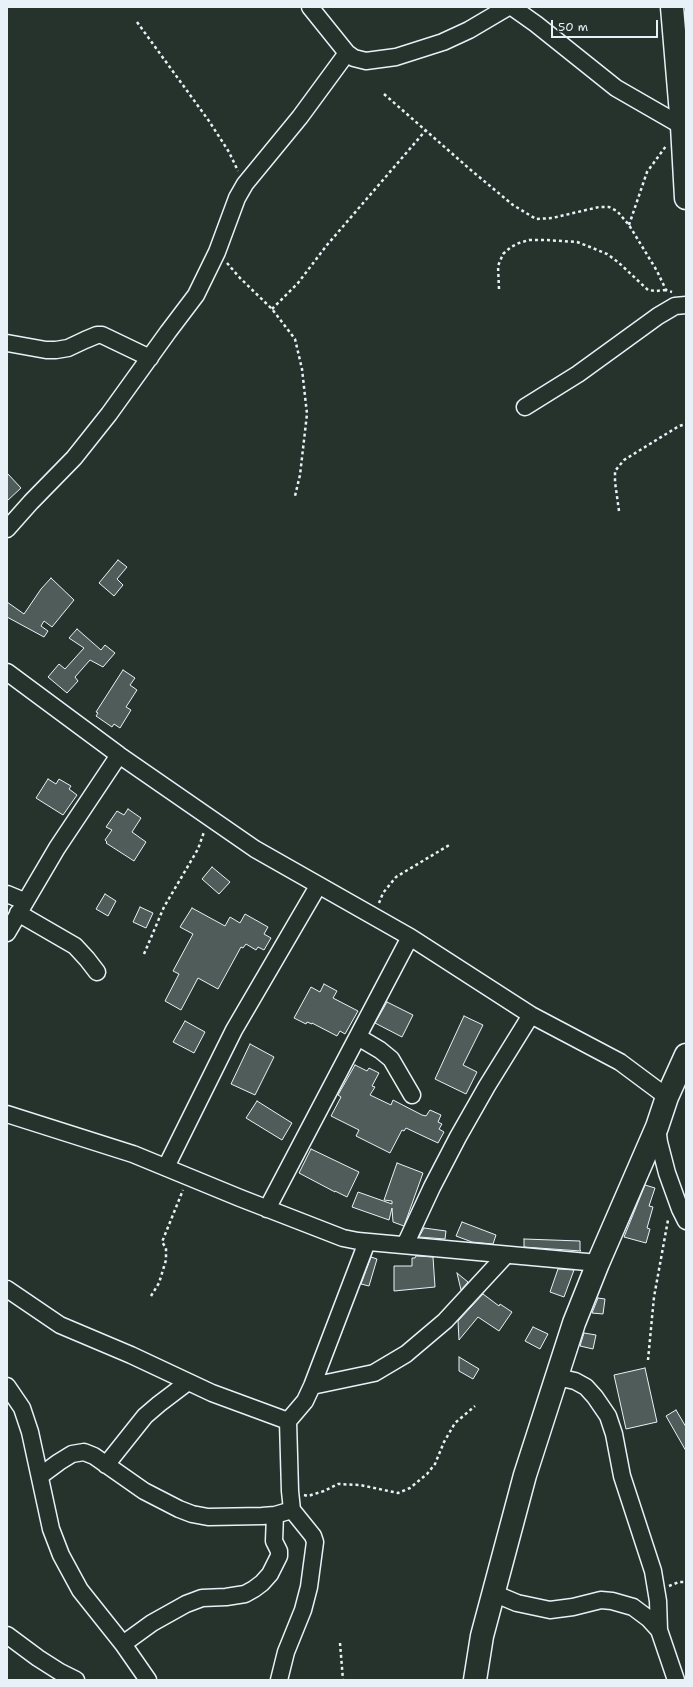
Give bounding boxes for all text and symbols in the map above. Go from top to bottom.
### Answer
scale bar [553,12,660,38]
text: 50 m [558,19,588,35]

